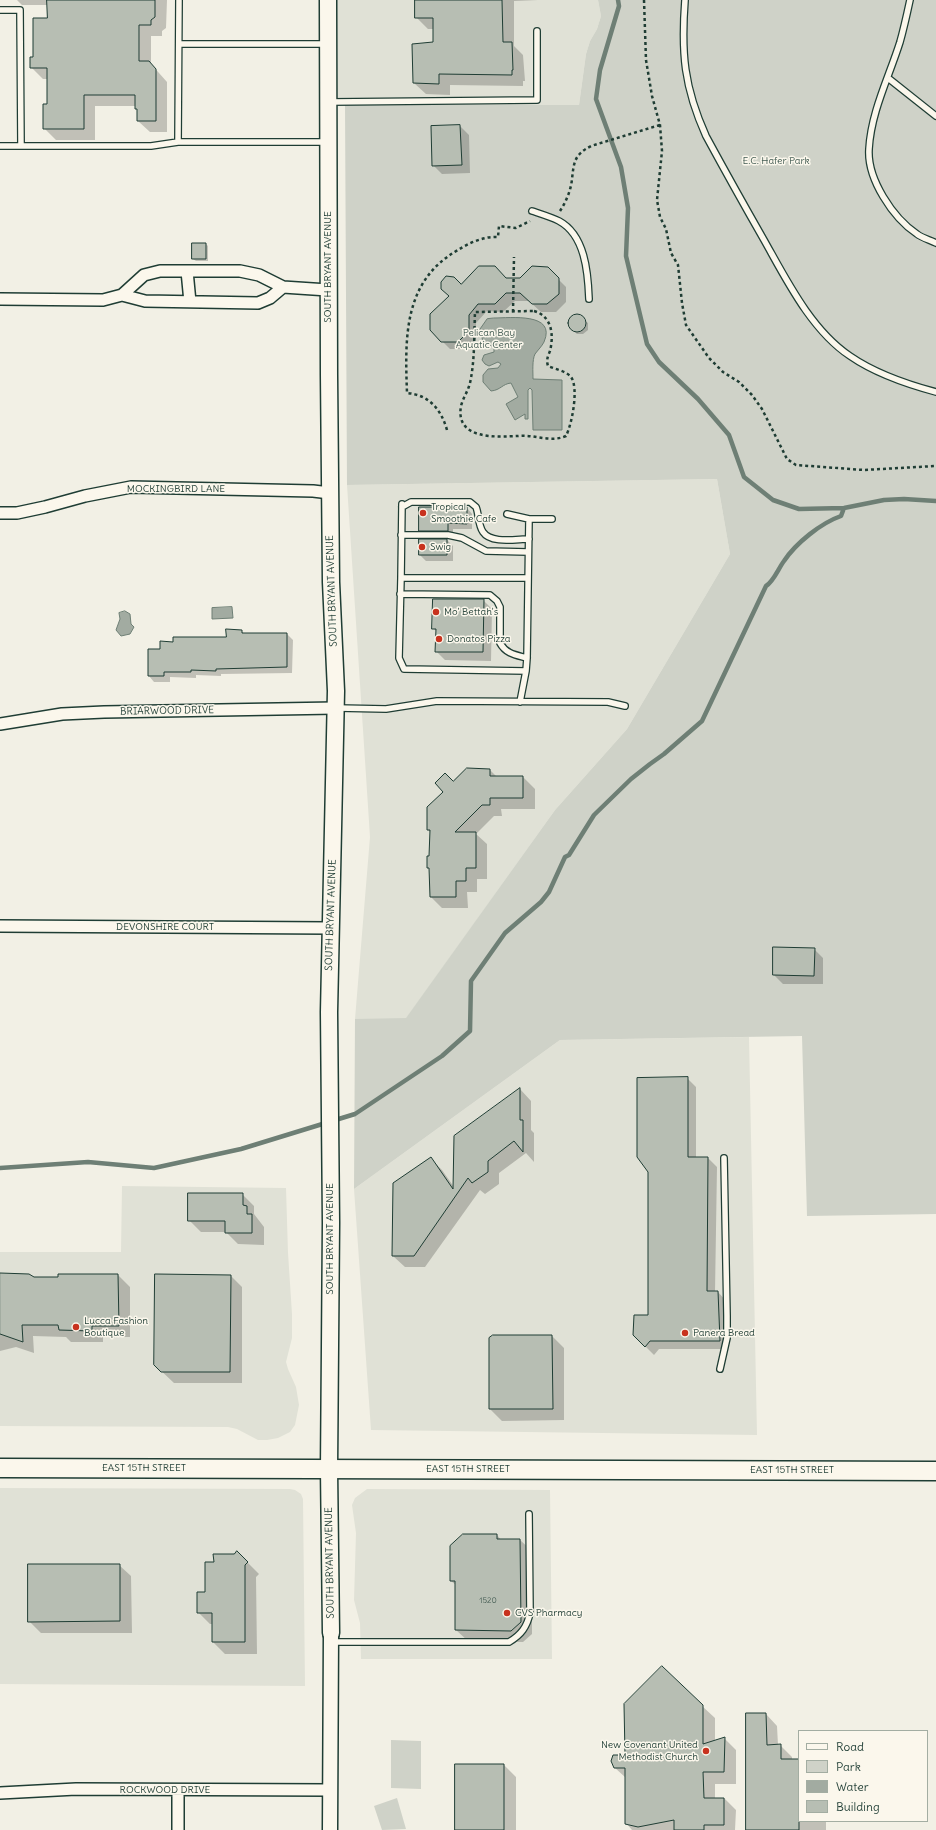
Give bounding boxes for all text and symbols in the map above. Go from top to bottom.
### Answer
park label: E.C. Hafer Park [742,155,810,167]
street label: SOUTH BRYANT AVENUE [322,211,334,323]
park label: Pelican Bay Aquatic Center [456,327,522,350]
street label: MOCKINGBIRD LANE [127,483,225,495]
place label: Tropical Smoothie Cafe [431,501,496,524]
marker: Tropical Smoothie Cafe [418,508,428,518]
street label: SOUTH BRYANT AVENUE [324,535,340,647]
place label: Swig [430,541,451,553]
marker: Swig [417,542,427,552]
place label: Mo' Bettah's [444,606,498,618]
marker: Mo' Bettah's [431,607,441,617]
place label: Donatos Pizza [447,633,511,645]
marker: Donatos Pizza [434,634,444,644]
street label: BRIARWOOD DRIVE [120,704,214,718]
street label: SOUTH BRYANT AVENUE [323,859,339,971]
street label: DEVONSHIRE COURT [116,921,214,933]
street label: SOUTH BRYANT AVENUE [324,1183,336,1295]
place label: Lucca Fashion Boutique [84,1315,148,1338]
marker: Lucca Fashion Boutique [71,1322,81,1332]
place label: Panera Bread [693,1327,755,1339]
marker: Panera Bread [680,1328,690,1338]
street label: EAST 15TH STREET [102,1462,186,1474]
street label: EAST 15TH STREET [426,1463,510,1475]
street label: EAST 15TH STREET [750,1464,834,1476]
street label: SOUTH BRYANT AVENUE [323,1507,337,1619]
house number: 1520 [479,1596,497,1606]
place label: CVS Pharmacy [515,1607,583,1619]
marker: CVS Pharmacy [502,1608,512,1618]
legend [798,1730,928,1822]
place label: New Covenant United Methodist Church [601,1739,698,1762]
text: Road [836,1739,864,1754]
marker: New Covenant United Methodist Church [701,1746,711,1756]
text: Park [836,1759,861,1774]
text: Water [836,1779,869,1794]
street label: ROCKWOOD DRIVE [120,1784,210,1796]
text: Building [836,1799,880,1814]

